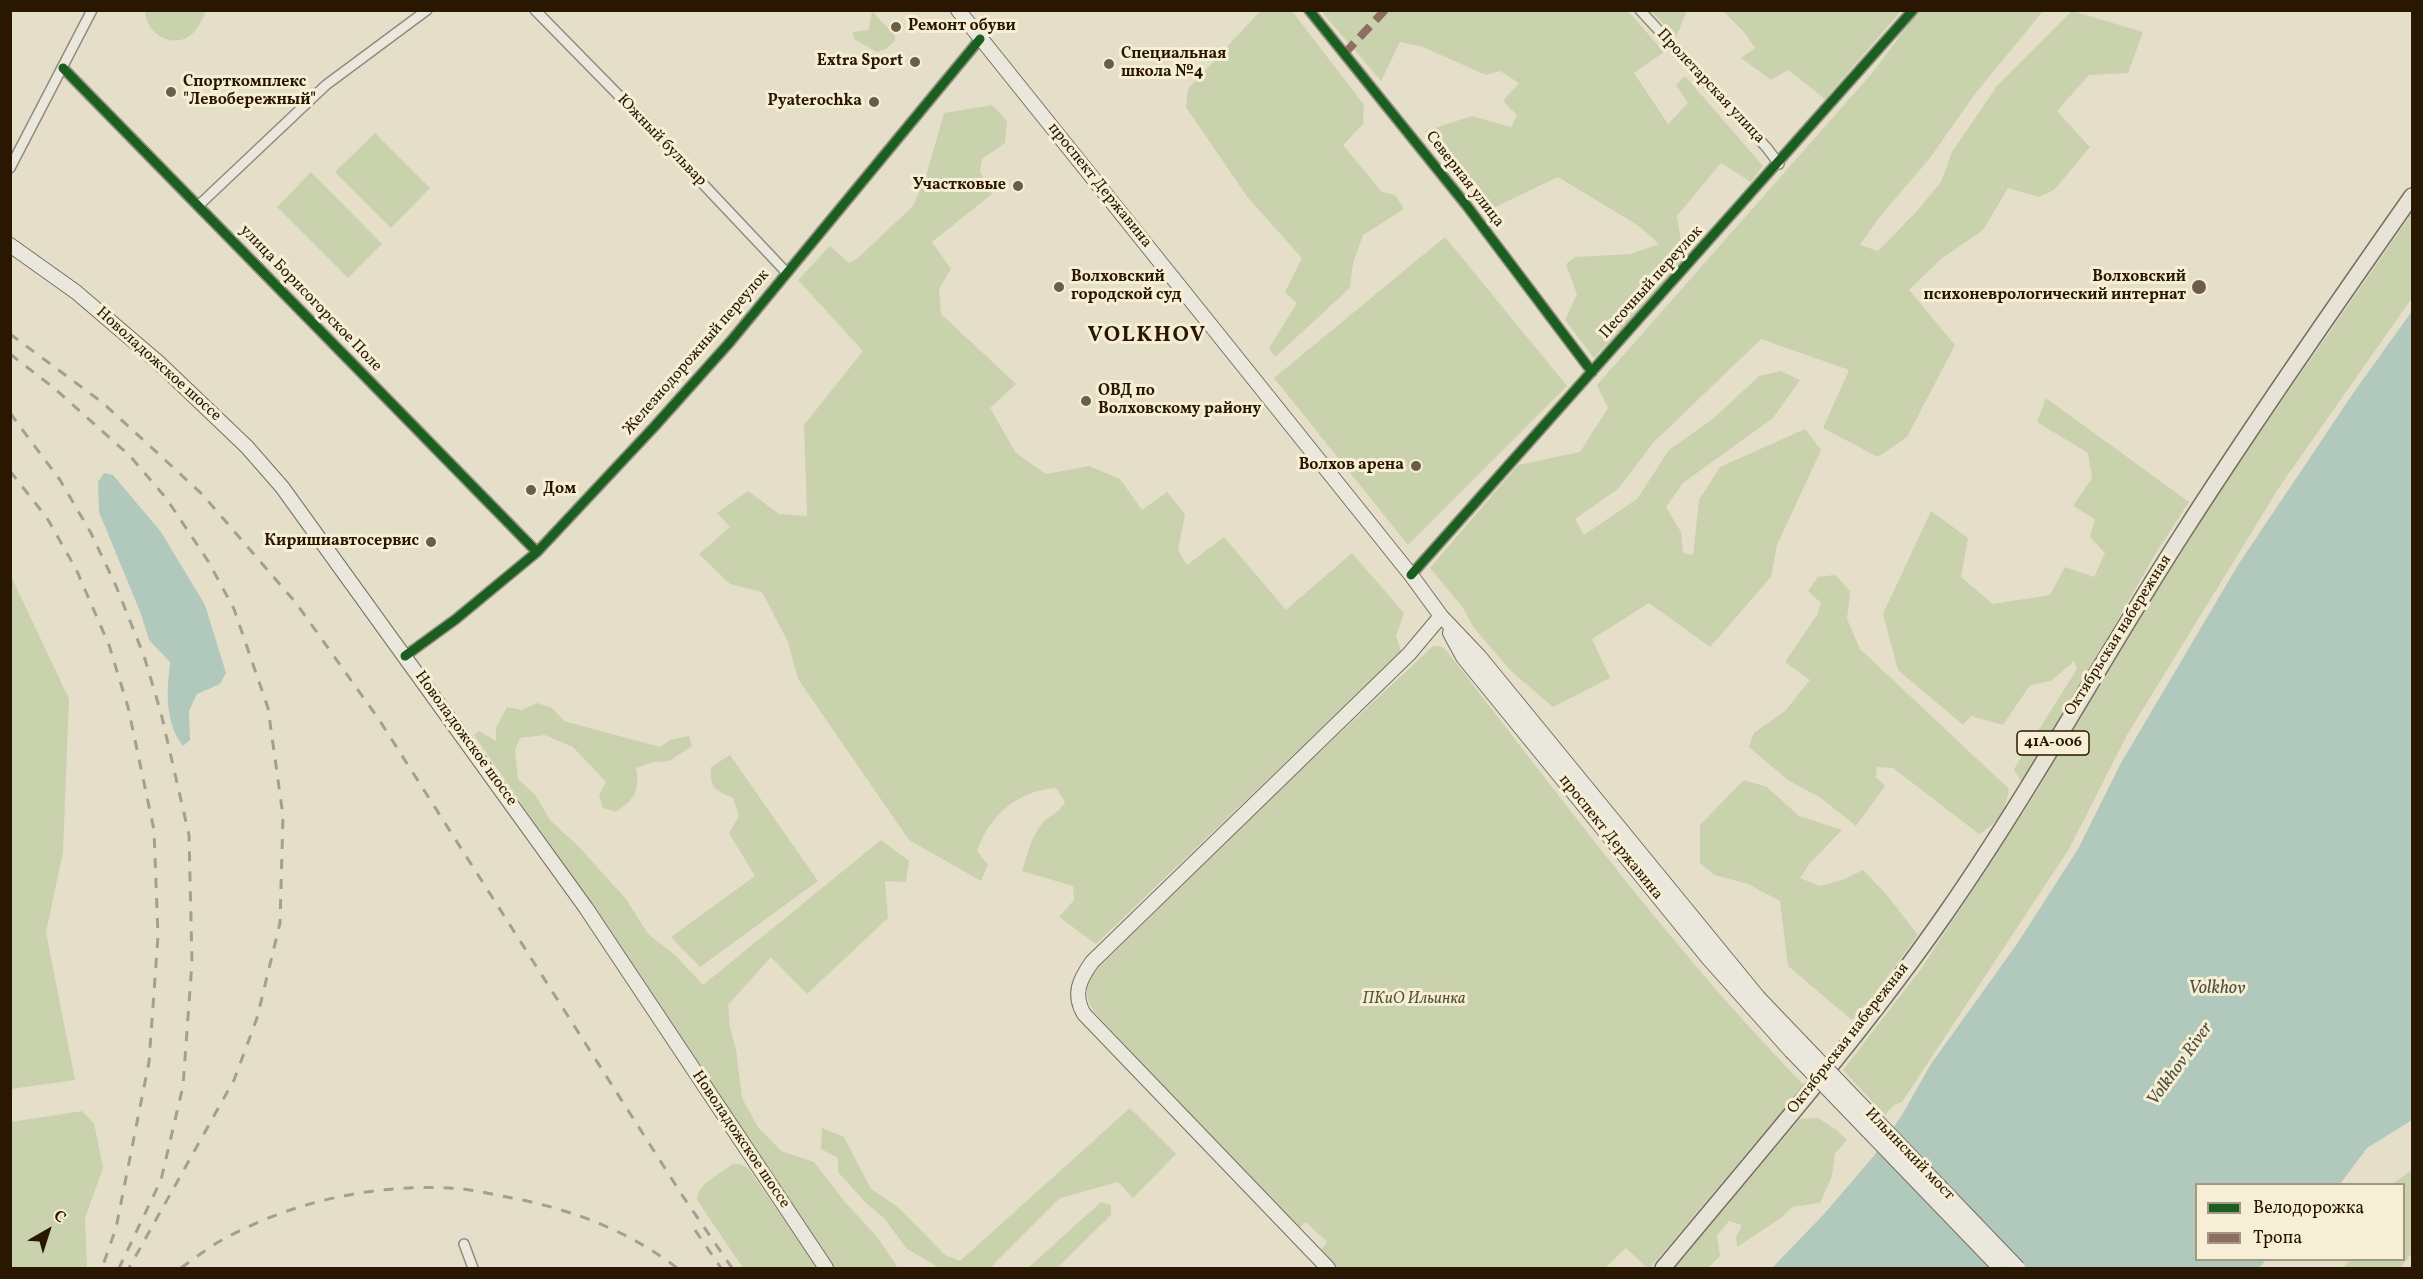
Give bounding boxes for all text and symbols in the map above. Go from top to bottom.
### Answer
place label: Ремонт обуви [908,17,1016,37]
marker: Ремонт обуви [889,20,903,34]
street label: Пролетарская улица [1652,26,1768,148]
place label: Специальная школа №4 [1121,45,1226,83]
place label: Extra Sport [817,52,903,72]
marker: Extra Sport [908,55,922,69]
marker: Специальная школа №4 [1102,57,1116,71]
place label: Спорткомплекс "Левобережный" [183,73,316,111]
marker: Спорткомплекс "Левобережный" [164,85,178,99]
street label: Южный бульвар [612,91,710,191]
place label: Pyaterochka [767,92,862,112]
marker: Pyaterochka [867,95,881,109]
street label: проспект Державина [1043,120,1155,252]
street label: Северная улица [1421,128,1507,232]
place label: Участковые [913,176,1006,196]
marker: Участковые [1011,179,1025,193]
street label: улица Борисогорское Поле [235,222,385,376]
street label: Песочный переулок [1596,223,1708,343]
street label: Железнодорожный переулок [620,266,774,440]
place label: Волховский городской суд [1071,268,1182,306]
place label: Волховский психоневрологический интернат [1924,268,2186,306]
marker: Волховский психоневрологический интернат [2190,278,2208,296]
marker: Волховский городской суд [1052,280,1066,294]
street label: Новоладожское шоссе [91,304,225,426]
district label: VOLKHOV [1087,324,1207,350]
place label: ОВД по Волховскому району [1098,382,1261,420]
marker: ОВД по Волховскому району [1079,394,1093,408]
place label: Волхов арена [1299,456,1404,476]
marker: Волхов арена [1409,459,1423,473]
place label: Дом [543,480,576,500]
marker: Дом [524,483,538,497]
place label: Киришиавтосервис [264,532,419,552]
marker: Киришиавтосервис [424,535,438,549]
street label: Октябрьская набережная [2061,552,2177,720]
street label: Новоладожское шоссе [410,668,520,810]
road number: 41А-006 [2017,731,2089,755]
street label: проспект Державина [1554,772,1666,904]
street label: Октябрьская набережная [1784,960,1914,1118]
water label: Volkhov [2188,979,2246,1001]
park label: ПКиО Ильинка [1363,990,1465,1010]
water label: Volkhov River [2143,1019,2219,1111]
street label: Новоладожское шоссе [687,1067,793,1213]
street label: Ильинский мост [1860,1105,1958,1205]
legend [2195,1183,2405,1261]
text: Велодорожка [2253,1196,2364,1221]
north arrow [18,1201,78,1261]
text: С [48,1205,70,1229]
text: Тропа [2253,1226,2302,1251]

